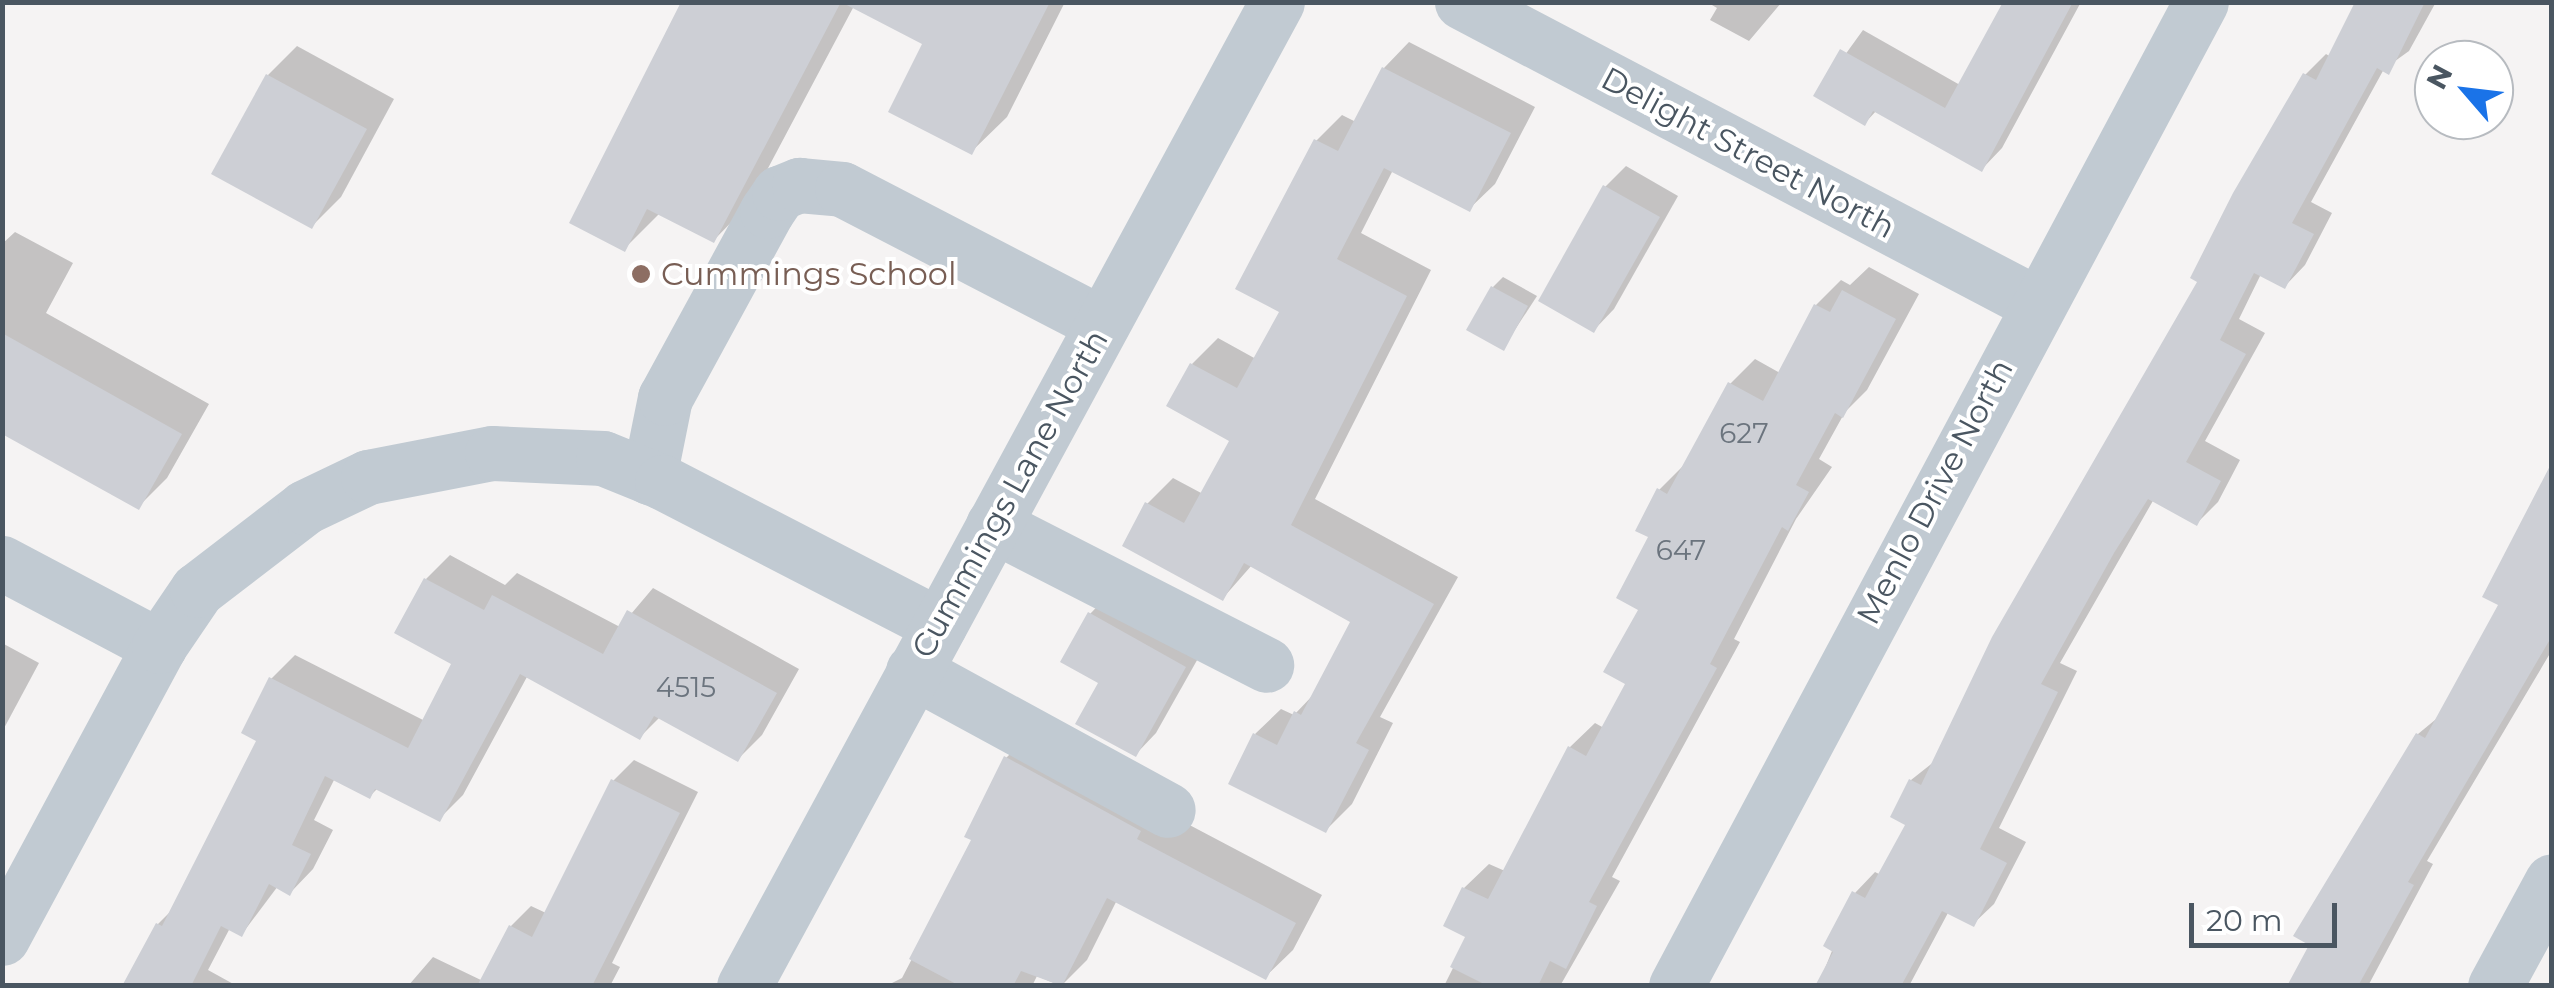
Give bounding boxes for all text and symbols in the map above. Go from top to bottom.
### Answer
north arrow [2414,40,2514,140]
street label: Delight Street North [1595,59,1901,247]
text: N [2419,59,2460,95]
place label: Cummings School [661,255,957,293]
marker: Cummings School [630,263,652,285]
street label: Cummings Lane North [904,323,1116,665]
street label: Menlo Drive North [1849,353,2021,631]
house number: 627 [1719,416,1769,450]
house number: 647 [1656,533,1706,567]
house number: 4515 [656,670,716,704]
scale bar [2194,883,2342,945]
text: 20 m [2206,902,2283,939]

